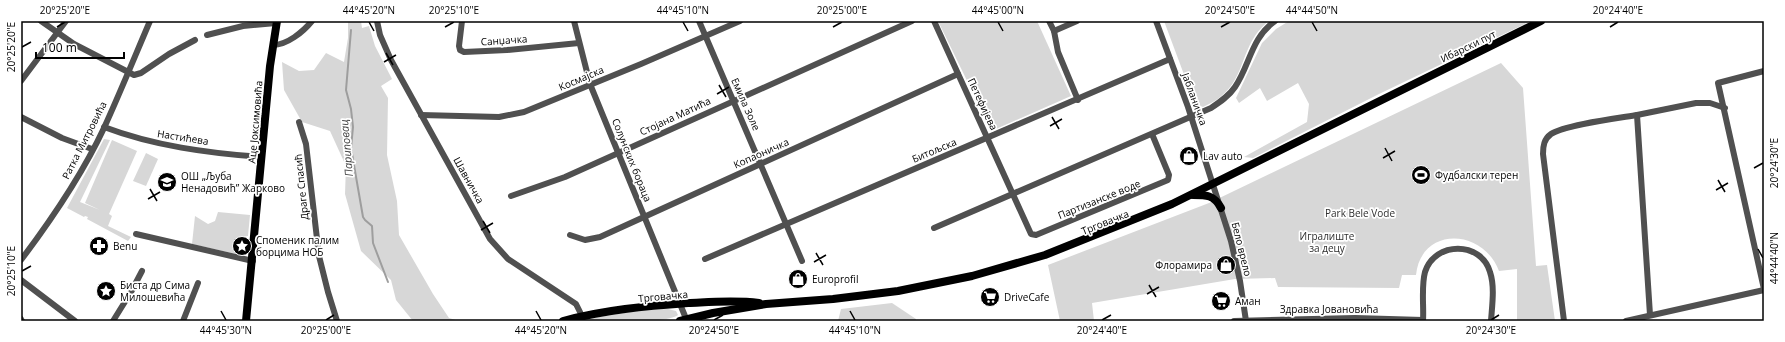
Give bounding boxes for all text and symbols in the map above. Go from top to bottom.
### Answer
text: 20°25'20"E [40,3,90,17]
text: 44°45'20"N [343,3,395,17]
text: 20°25'10"E [429,3,479,17]
text: 44°45'10"N [657,3,709,17]
text: 20°25'00"E [817,3,867,17]
text: 44°45'00"N [972,3,1024,17]
text: 20°24'50"E [1205,3,1255,17]
text: 44°44'50"N [1286,3,1338,17]
text: 20°24'40"E [1593,3,1643,17]
text: 20°25'20"E [4,22,18,72]
street label: Ибарски пут [1438,26,1498,65]
street label: Санџачка [480,31,528,49]
scale bar [36,34,124,60]
text: 100 m [42,39,77,56]
street label: Космајска [556,62,606,94]
street label: Јабланичка [1179,70,1211,127]
street label: Емила Золе [728,75,764,133]
street label: Петефијева [965,76,1001,132]
street label: Аце Јоксимовића [244,80,266,164]
street label: Стојана Матића [637,93,713,139]
street label: Ратка Митровића [58,99,110,181]
street label: Солунских бораца [609,116,655,204]
water label: Париповац [336,119,356,177]
street label: Настићева [156,126,210,148]
street label: Битољска [910,134,958,166]
street label: Копаоничка [731,135,791,171]
text: 20°24'30"E [1767,138,1781,188]
shop icon: Lav auto [1178,145,1200,167]
place label: Lav auto [1203,149,1243,163]
street label: Драге Спасић [291,153,311,221]
street label: Шавничка [450,154,488,206]
sports icon: Фудбалски терен [1410,164,1432,186]
place label: Фудбалски терен [1435,168,1518,182]
place label: ОШ „Љуба Ненадовић” Жарково [181,169,285,195]
school or university icon: ОШ „Љуба Ненадовић” Жарково [156,171,178,193]
street label: Партизанске воде [1056,176,1143,222]
street label: Трговачка [1079,206,1131,238]
park label: Park Bele Vode [1325,206,1395,220]
street label: Бело врело [1229,220,1255,278]
park label: Игралиште за децу [1300,229,1355,255]
text: 44°44'40"N [1767,232,1781,284]
place label: Споменик палим борцима НОБ [256,233,339,259]
pharmacy icon: Benu [88,235,110,257]
place icon: Споменик палим борцима НОБ [231,235,253,257]
place label: Benu [113,239,137,253]
text: 20°25'10"E [4,246,18,296]
shop icon: Флорамира [1215,254,1237,276]
place label: Флорамира [1155,258,1212,272]
shop icon: Europrofil [787,268,809,290]
place label: Europrofil [812,272,858,286]
place label: Биста др Сима Милошевића [120,278,190,304]
place icon: Биста др Сима Милошевића [95,280,117,302]
supermarket icon: DriveCafe [979,286,1001,308]
street label: Трговачка [637,287,689,305]
place label: DriveCafe [1004,290,1050,304]
supermarket icon: Аман [1210,290,1232,312]
place label: Аман [1235,294,1261,308]
street label: Здравка Јовановића [1280,302,1378,316]
text: 44°45'30"N [200,323,252,337]
text: 20°25'00"E [301,323,351,337]
text: 44°45'20"N [515,323,567,337]
text: 20°24'50"E [689,323,739,337]
text: 44°45'10"N [829,323,881,337]
text: 20°24'40"E [1077,323,1127,337]
text: 20°24'30"E [1466,323,1516,337]

